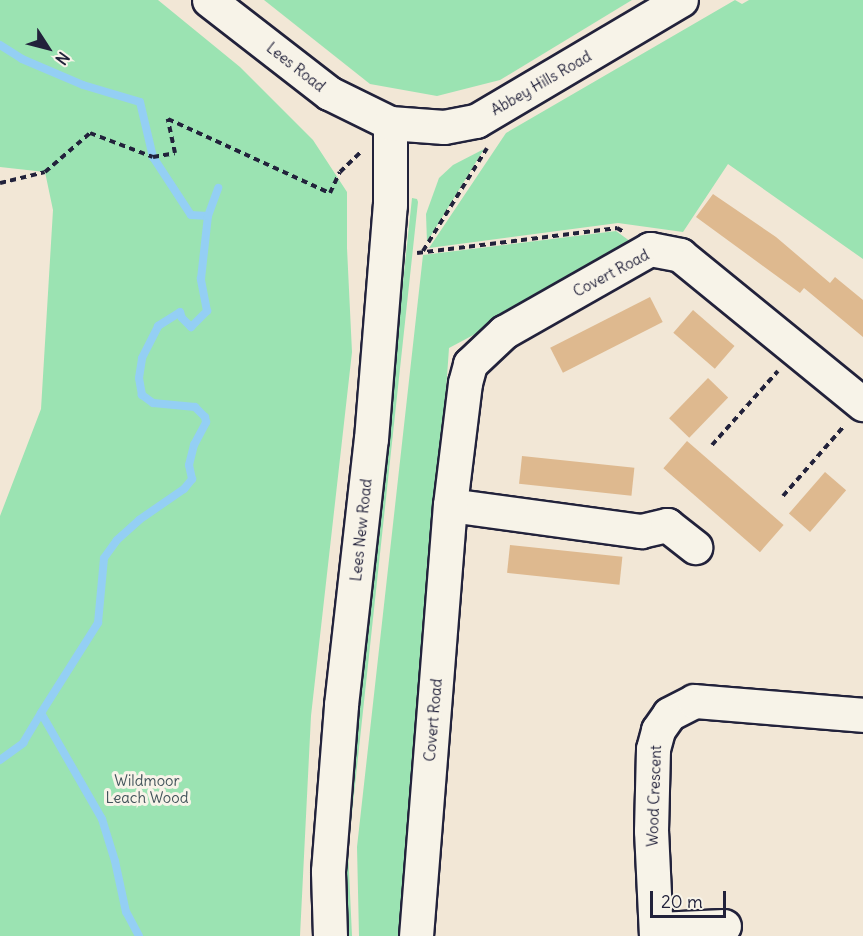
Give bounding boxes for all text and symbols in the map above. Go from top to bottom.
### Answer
north arrow [18,18,78,78]
street label: Lees Road [263,39,329,95]
street label: Abbey Hills Road [488,47,594,119]
text: N [51,48,74,69]
street label: Covert Road [570,245,652,301]
street label: Lees New Road [347,478,375,582]
street label: Covert Road [420,678,446,762]
street label: Wood Crescent [643,745,665,847]
park label: Wildmoor Leach Wood [106,771,188,806]
scale bar [653,879,730,917]
text: 20 m [661,890,703,913]

